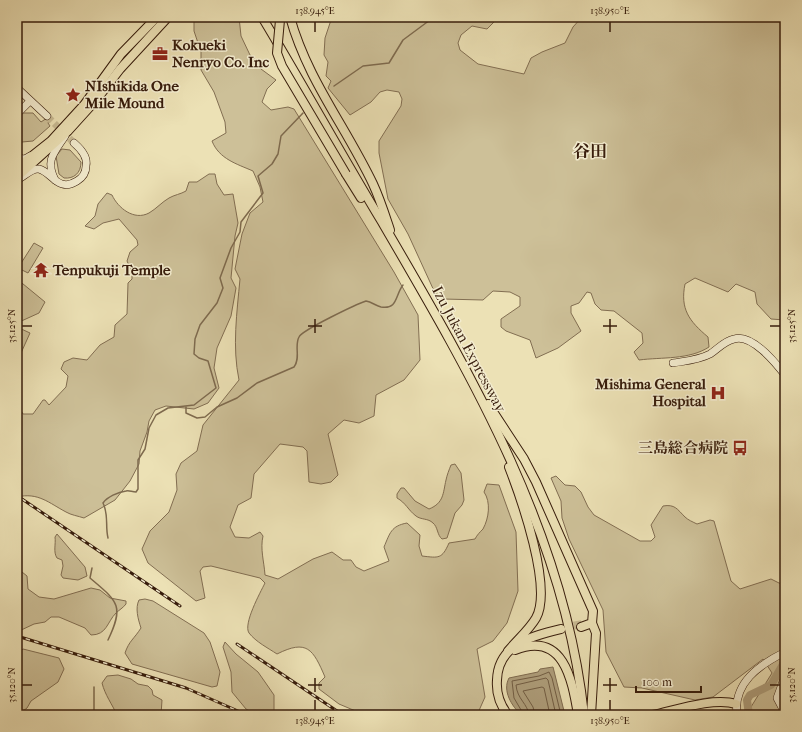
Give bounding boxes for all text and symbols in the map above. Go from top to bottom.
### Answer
text: 138.945°E [295,5,335,17]
text: 138.950°E [590,5,630,17]
place label: Kokueki Nenryo Co. Inc [172,36,269,71]
office icon: Kokueki Nenryo Co. Inc [151,45,169,63]
place label: NIshikida One Mile Mound [84,77,179,112]
place icon: NIshikida One Mile Mound [64,86,82,104]
district label: 谷田 [573,141,607,161]
temple icon: Tenpukuji Temple [32,261,50,279]
place label: Tenpukuji Temple [52,261,171,279]
street label: Izu Jukan Expressway [428,283,510,416]
text: 35.125°N [6,308,18,343]
text: 35.125°N [786,308,798,343]
place label: Mishima General Hospital [594,375,707,410]
hospital icon: Mishima General Hospital [709,384,727,402]
place label: 三島総合病院 [638,439,728,457]
bus stop icon: 三島総合病院 [731,439,749,457]
text: 35.120°N [6,667,18,703]
text: 35.120°N [786,667,798,703]
scale bar [636,668,701,694]
text: 100 m [642,675,672,689]
text: 138.945°E [295,715,335,727]
text: 138.950°E [590,715,630,727]

